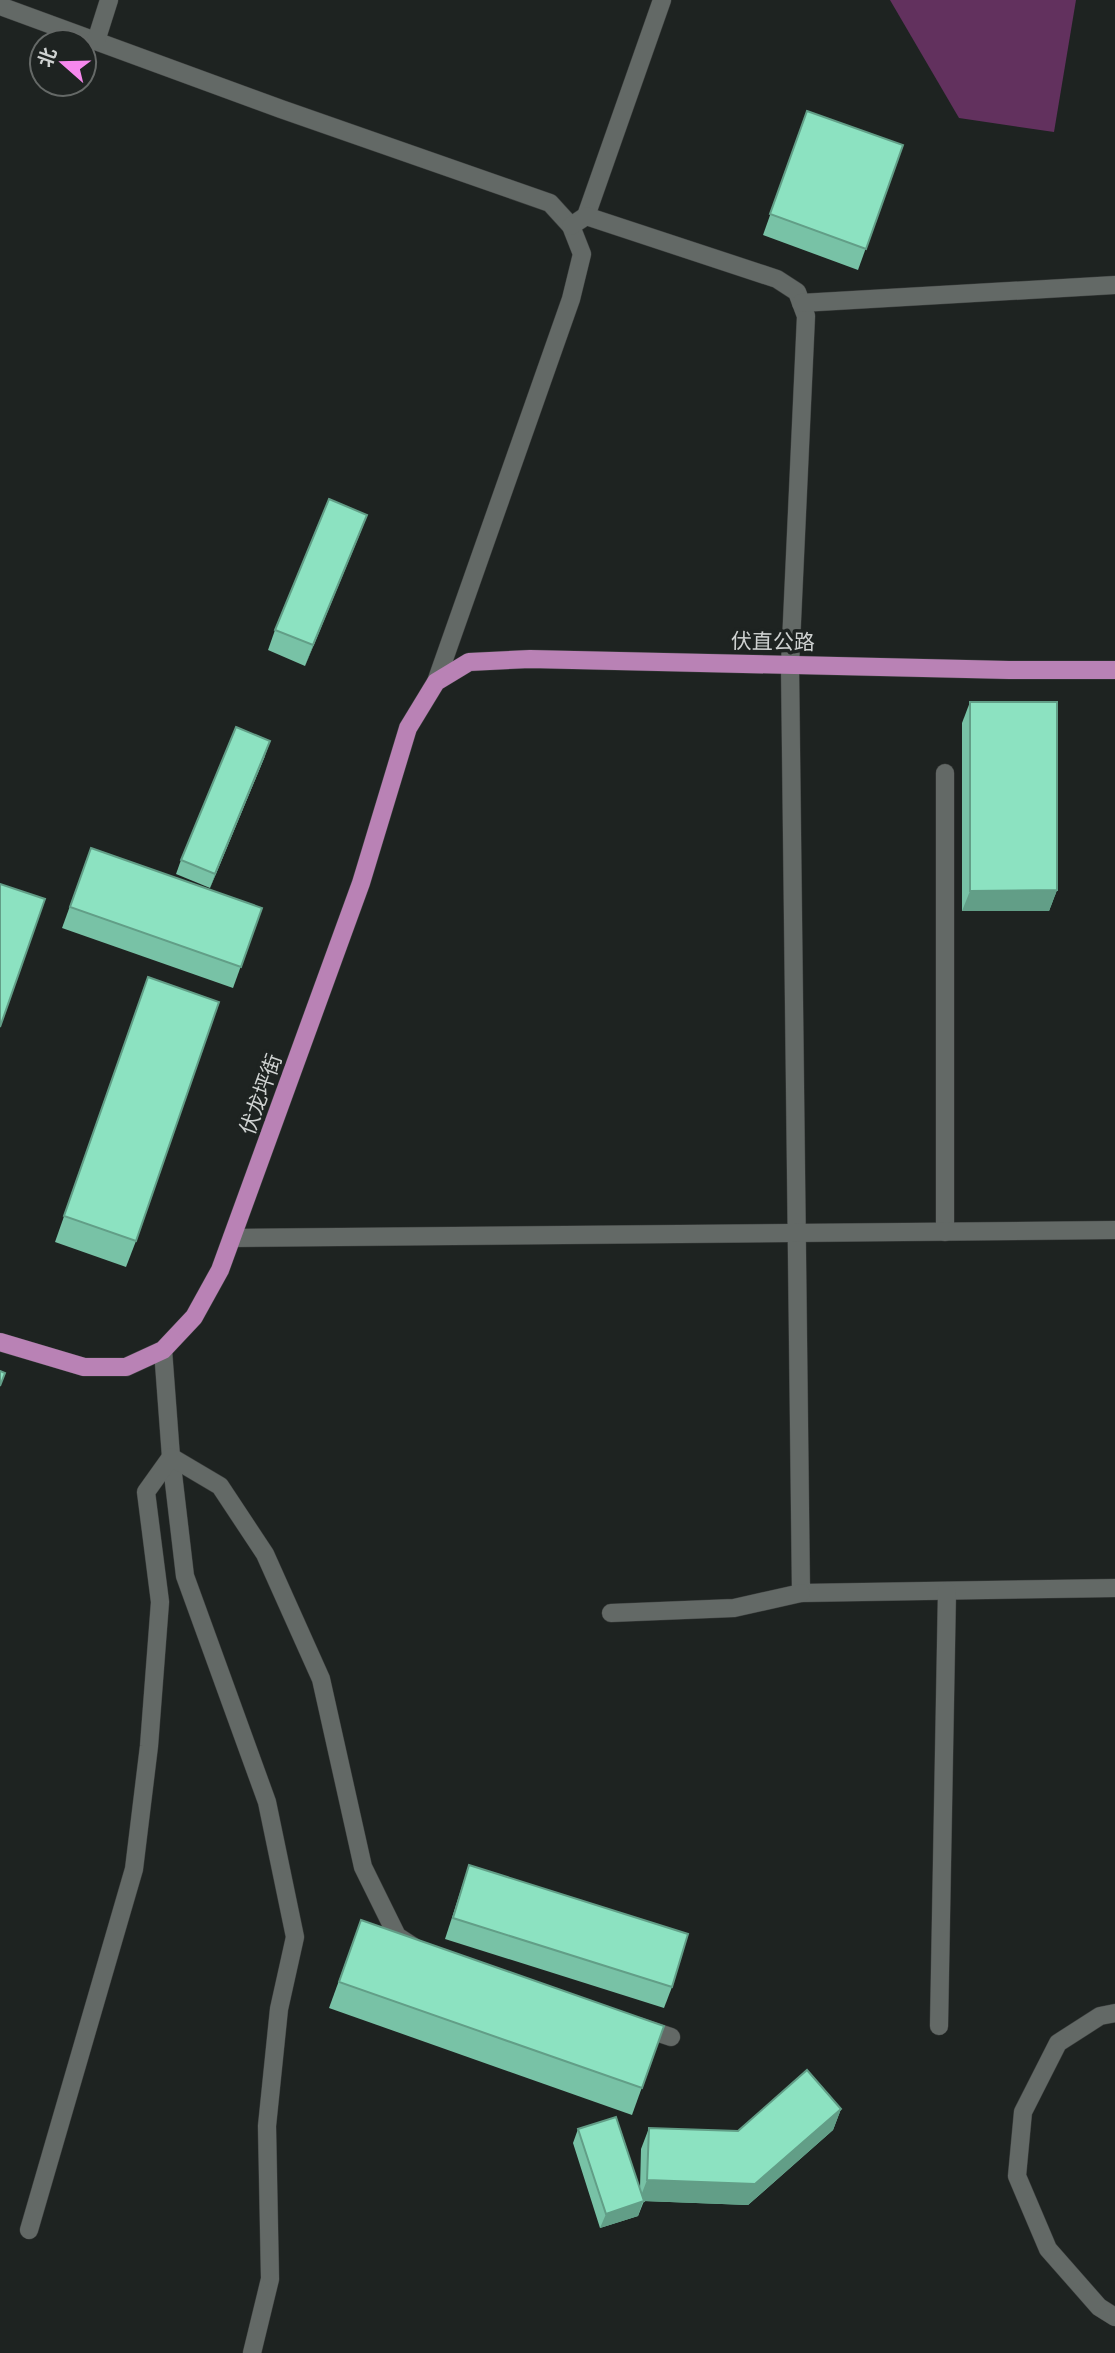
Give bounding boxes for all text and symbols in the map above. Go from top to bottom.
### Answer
north arrow [28,28,98,98]
text: 北 [32,44,62,71]
street label: 伏直公路 [731,626,815,656]
street label: 伏龙坪街 [232,1050,288,1138]

